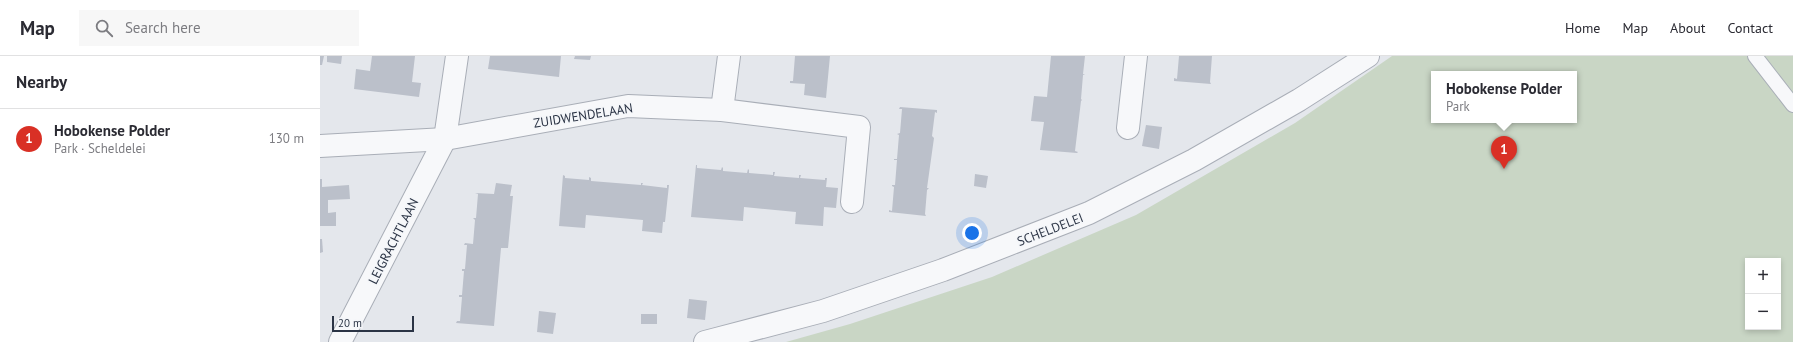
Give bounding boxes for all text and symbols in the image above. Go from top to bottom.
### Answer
search box [79,10,359,46]
text: Map [20,16,55,40]
icon: search [93,17,115,39]
text: Search here [125,18,201,37]
text: Home [1565,19,1600,37]
text: Map [1622,19,1648,37]
text: About [1670,19,1706,37]
text: Contact [1728,19,1773,37]
text: Nearby [16,71,67,93]
popup [1431,71,1577,123]
text: Hobokense Polder [1446,79,1562,98]
text: Park [1446,98,1470,115]
street label: ZUIDWENDELAAN [532,99,634,132]
text: Hobokense Polder [54,121,170,140]
text: 1 [25,130,33,147]
text: 130 m [269,130,304,147]
pin: 1 [1491,136,1517,169]
text: Park · Scheldelei [54,140,146,157]
street label: LEIGRACHTLAAN [364,195,422,287]
street label: SCHELDELEI [1015,209,1086,250]
your location [962,223,982,243]
map controls [1745,258,1781,330]
button: + [1745,258,1781,294]
button: − [1745,294,1781,330]
scale bar [332,314,414,333]
text: 20 m [338,316,362,330]

